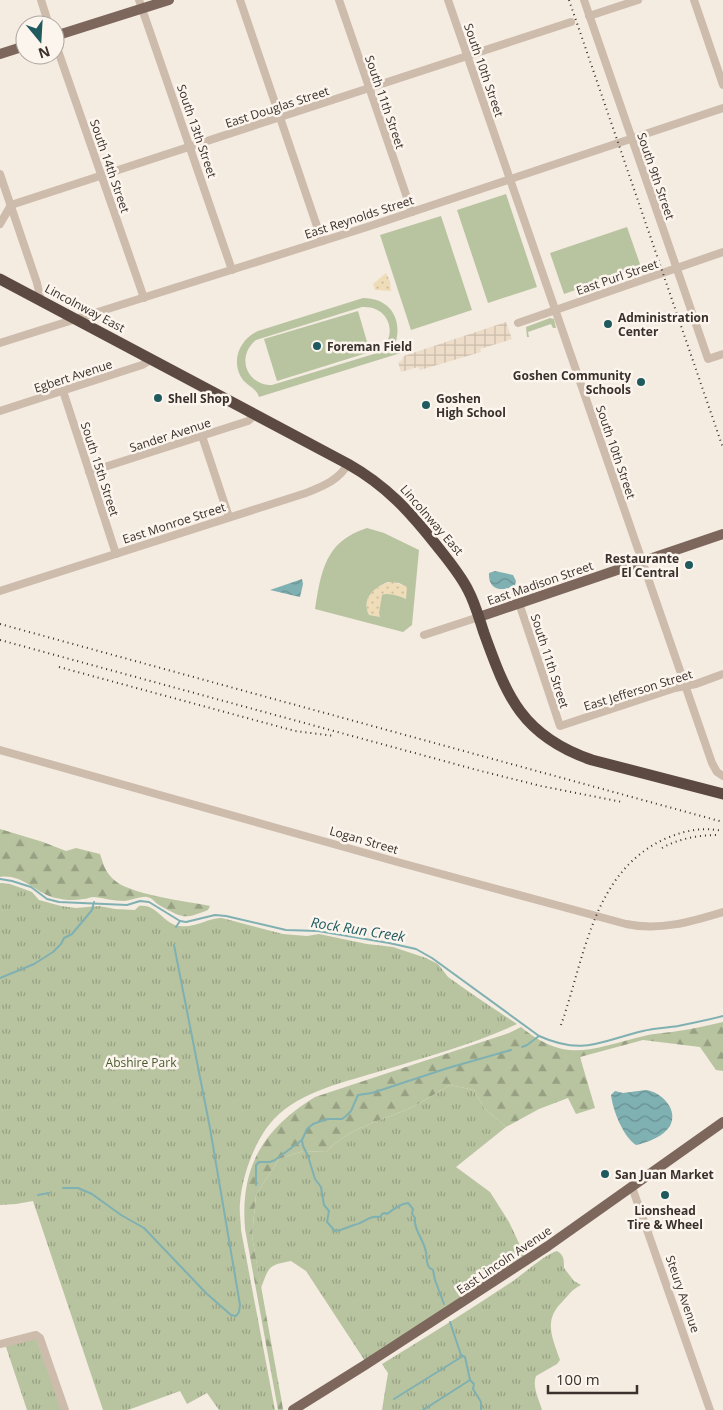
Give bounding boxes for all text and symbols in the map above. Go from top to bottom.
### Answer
north arrow [15,15,65,65]
street label: South 10th Street [460,21,508,119]
text: N [36,42,53,64]
street label: South 11th Street [361,53,409,151]
street label: South 13th Street [173,82,221,180]
street label: East Douglas Street [223,82,331,132]
street label: South 14th Street [86,117,134,215]
street label: South 9th Street [633,130,679,222]
street label: East Reynolds Street [302,191,416,243]
street label: East Purl Street [574,255,660,299]
street label: Lincolnway East [42,280,128,336]
place label: Administration Center [618,309,709,340]
marker: Administration Center [602,318,614,330]
place label: Foreman Field [327,338,412,355]
marker: Foreman Field [311,340,323,352]
street label: Egbert Avenue [32,355,115,397]
place label: Goshen Community Schools [513,367,631,398]
marker: Goshen Community Schools [635,376,647,388]
place label: Shell Shop [168,390,230,407]
place label: Goshen High School [436,390,506,421]
marker: Shell Shop [152,392,164,404]
marker: Goshen High School [420,399,432,411]
street label: South 10th Street [592,403,640,501]
street label: Sander Avenue [127,414,213,456]
street label: South 15th Street [77,420,123,518]
street label: Lincolnway East [397,481,467,559]
street label: East Monroe Street [120,498,228,548]
place label: Restaurante El Central [605,550,679,581]
street label: East Madison Street [485,557,595,609]
marker: Restaurante El Central [683,559,695,571]
street label: South 11th Street [527,612,573,710]
street label: East Jefferson Street [581,665,695,715]
street label: Logan Street [328,822,400,858]
water label: Rock Run Creek [310,912,408,946]
park label: Abshire Park [106,1054,177,1071]
place label: San Juan Market [615,1166,714,1183]
marker: San Juan Market [599,1168,611,1180]
marker: Lionshead Tire & Wheel [659,1189,671,1201]
place label: Lionshead Tire & Wheel [627,1202,703,1233]
street label: East Lincoln Avenue [453,1222,555,1298]
street label: Steury Avenue [662,1253,704,1335]
scale bar [548,1362,637,1394]
text: 100 m [556,1369,600,1389]

